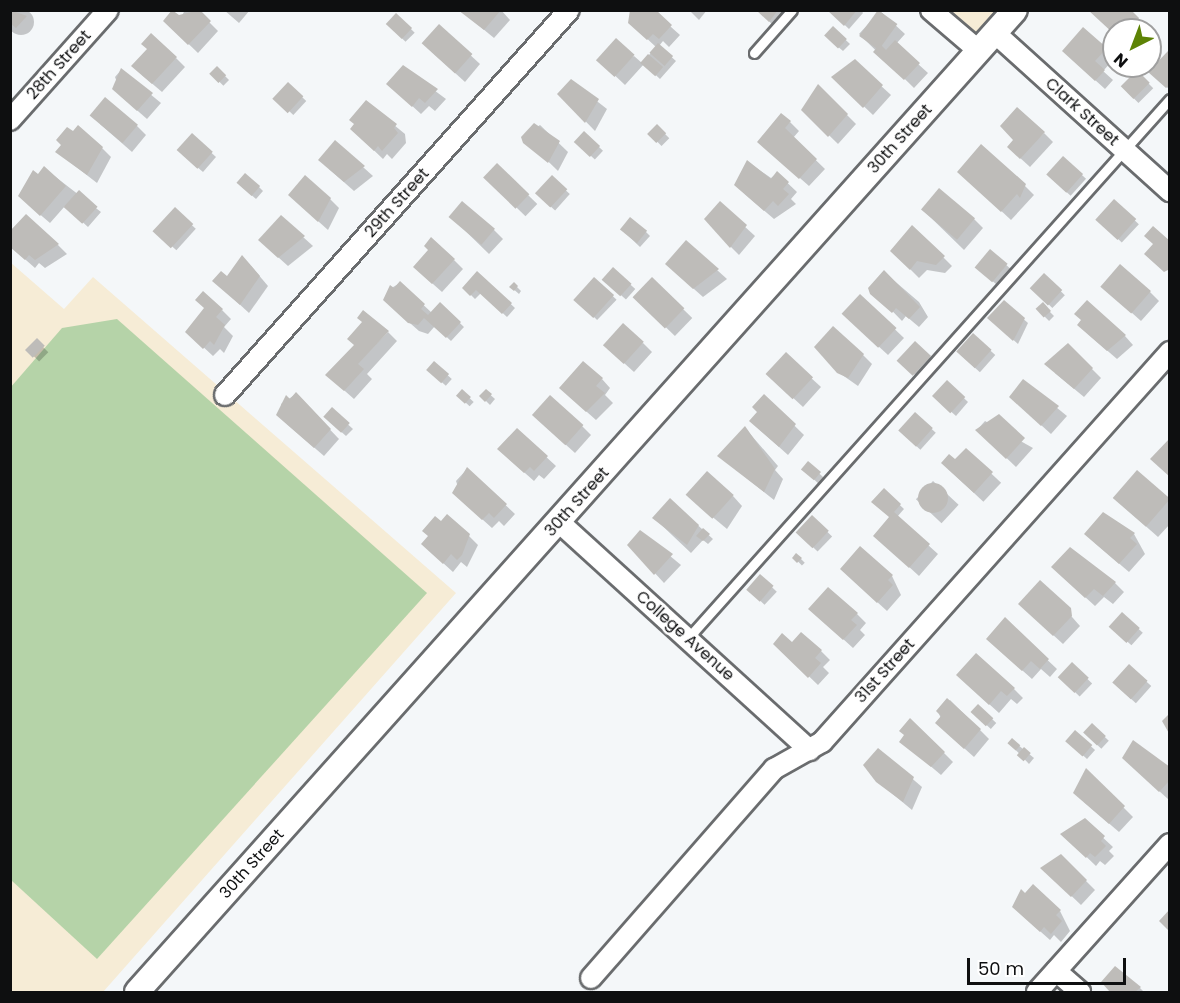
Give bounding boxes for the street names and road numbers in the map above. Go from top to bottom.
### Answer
street label: 28th Street [23,26,95,104]
street label: Clark Street [1041,74,1123,150]
street label: 30th Street [864,100,936,178]
street label: 29th Street [361,164,433,242]
street label: 30th Street [541,463,613,541]
street label: College Avenue [632,587,738,685]
street label: 31st Street [851,635,919,707]
street label: 30th Street [216,825,288,903]

